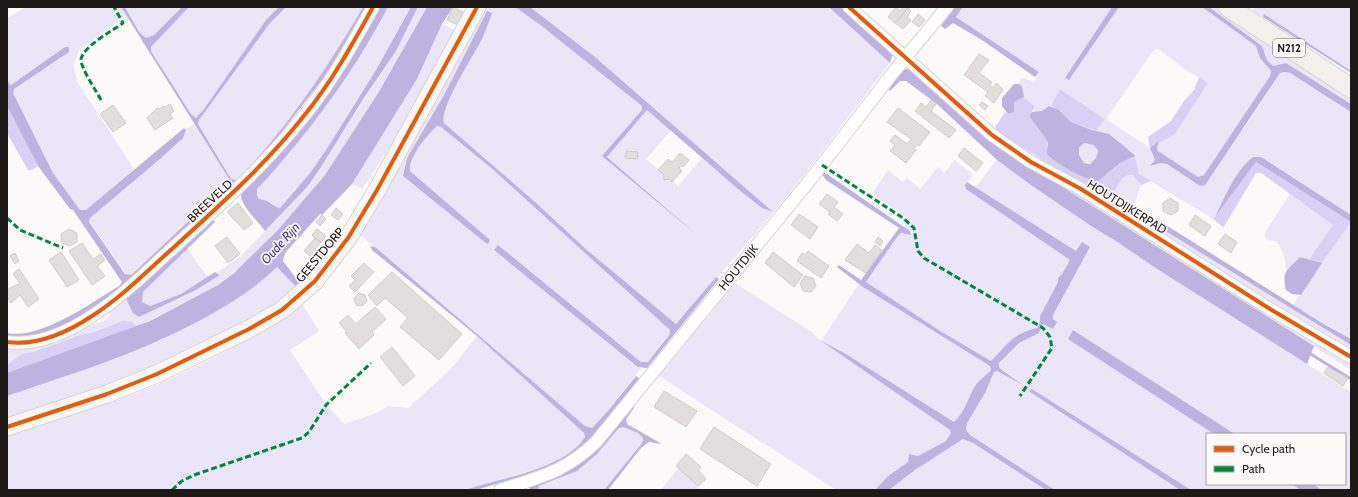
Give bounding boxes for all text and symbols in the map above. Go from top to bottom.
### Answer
road number: N212 [1273,39,1305,57]
street label: BREEVELD [184,176,236,225]
street label: HOUTDIJKERPAD [1085,176,1170,237]
water label: Oude Rijn [257,219,304,268]
street label: GEESTDORP [292,224,347,285]
street label: HOUTDIJK [715,241,761,293]
legend [1206,433,1346,485]
text: Cycle path [1242,441,1295,456]
text: Path [1242,461,1265,476]

